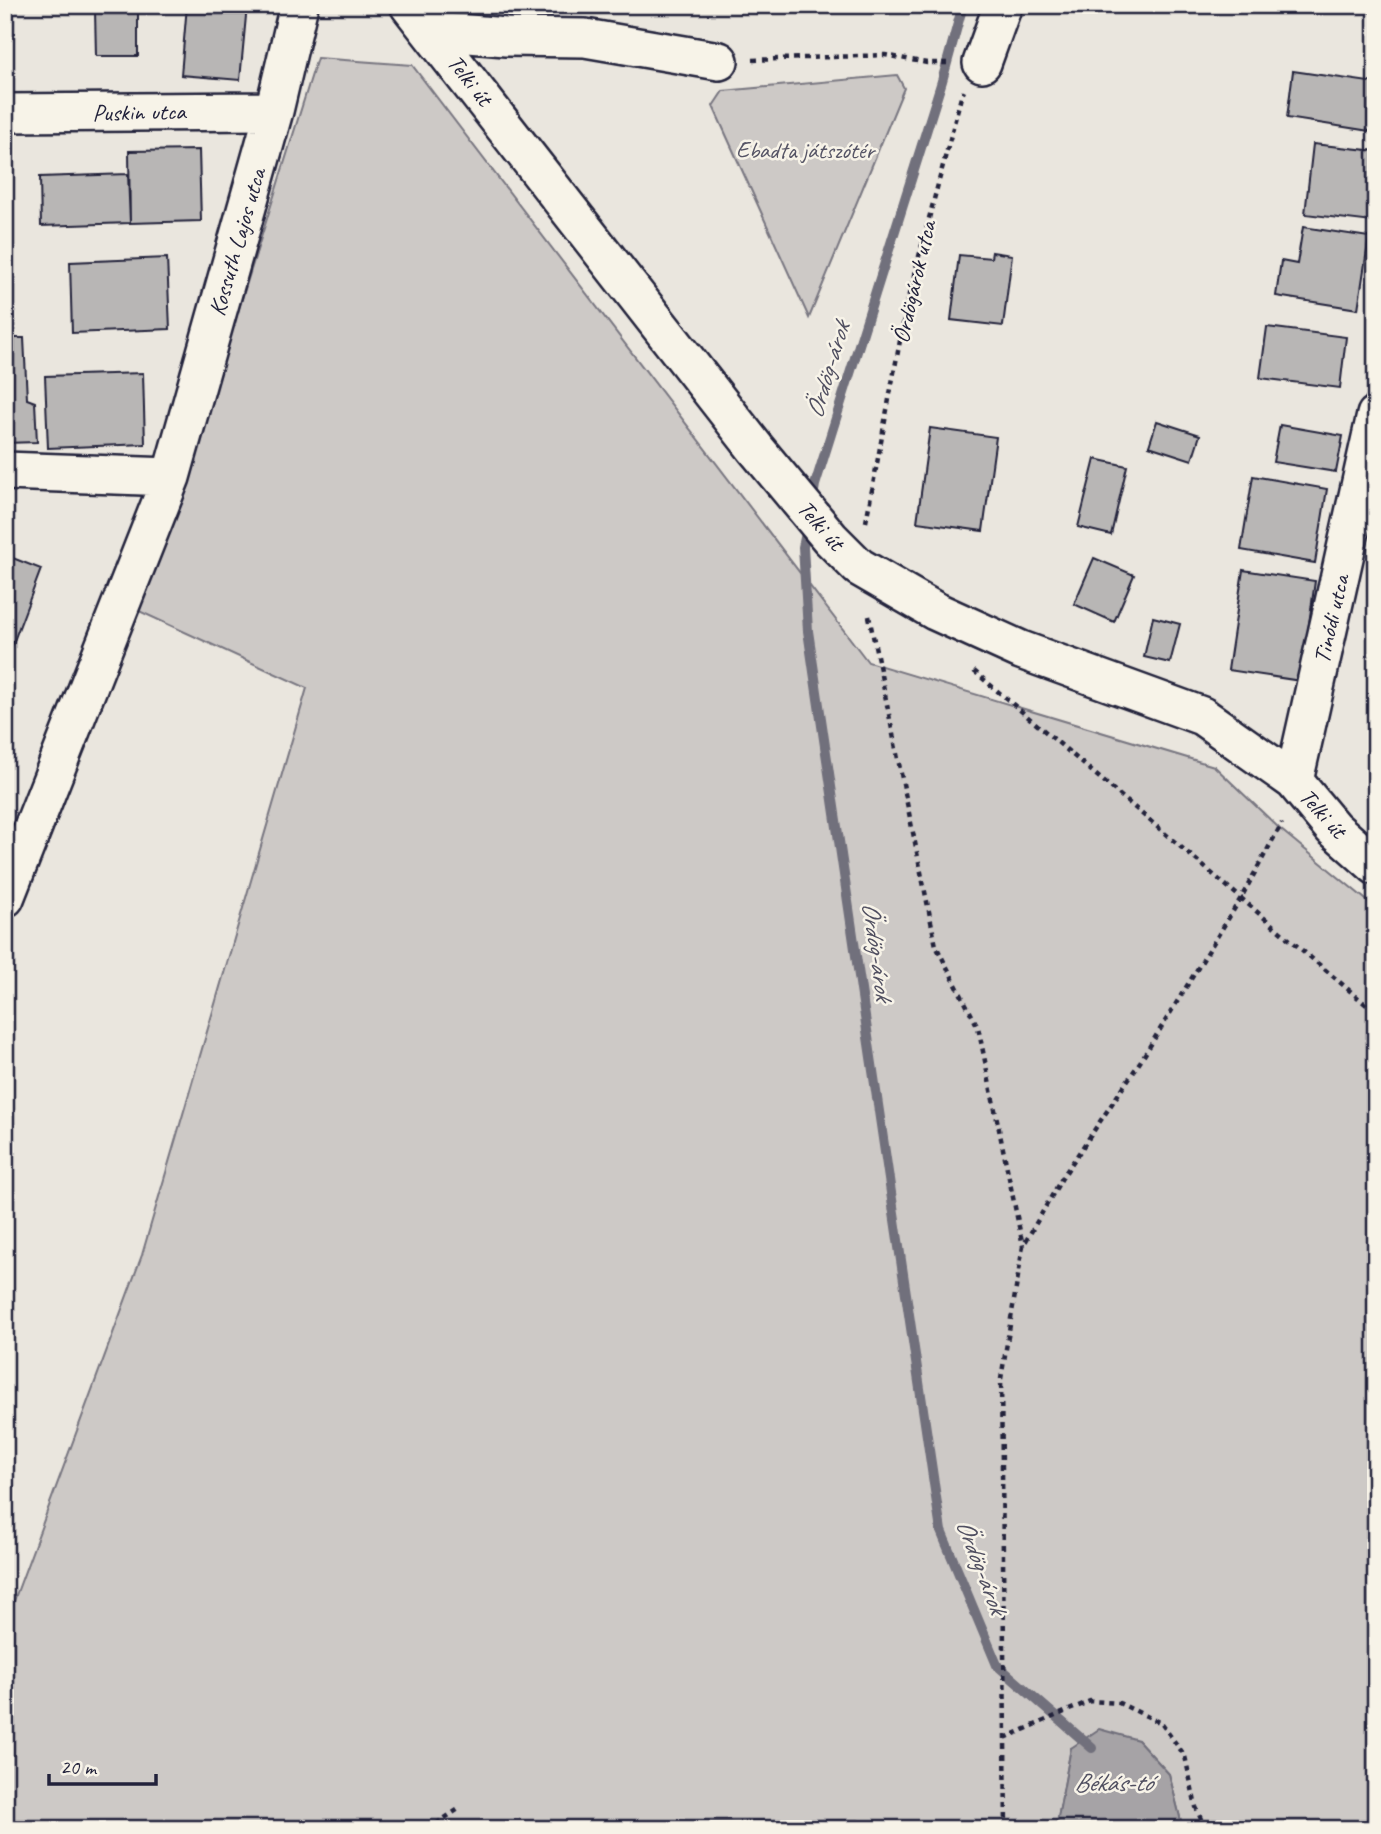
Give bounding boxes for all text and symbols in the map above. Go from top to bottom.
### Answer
street label: Telki út [441,48,501,113]
street label: Puskin utca [92,96,187,128]
park label: Ebadta játszótér [736,135,876,165]
street label: Kossuth Lajos utca [202,163,273,319]
street label: Ördögárok utca [885,216,943,346]
water label: Ördög-árok [797,314,859,422]
street label: Telki út [791,494,852,558]
street label: Tinódi utca [1306,570,1356,666]
street label: Telki út [1293,782,1355,846]
water label: Ördög-árok [854,900,901,1007]
water label: Ördög-árok [948,1514,1016,1622]
scale bar [49,1743,156,1787]
text: 20 m [60,1754,98,1780]
water label: Békás-tó [1074,1766,1159,1799]

